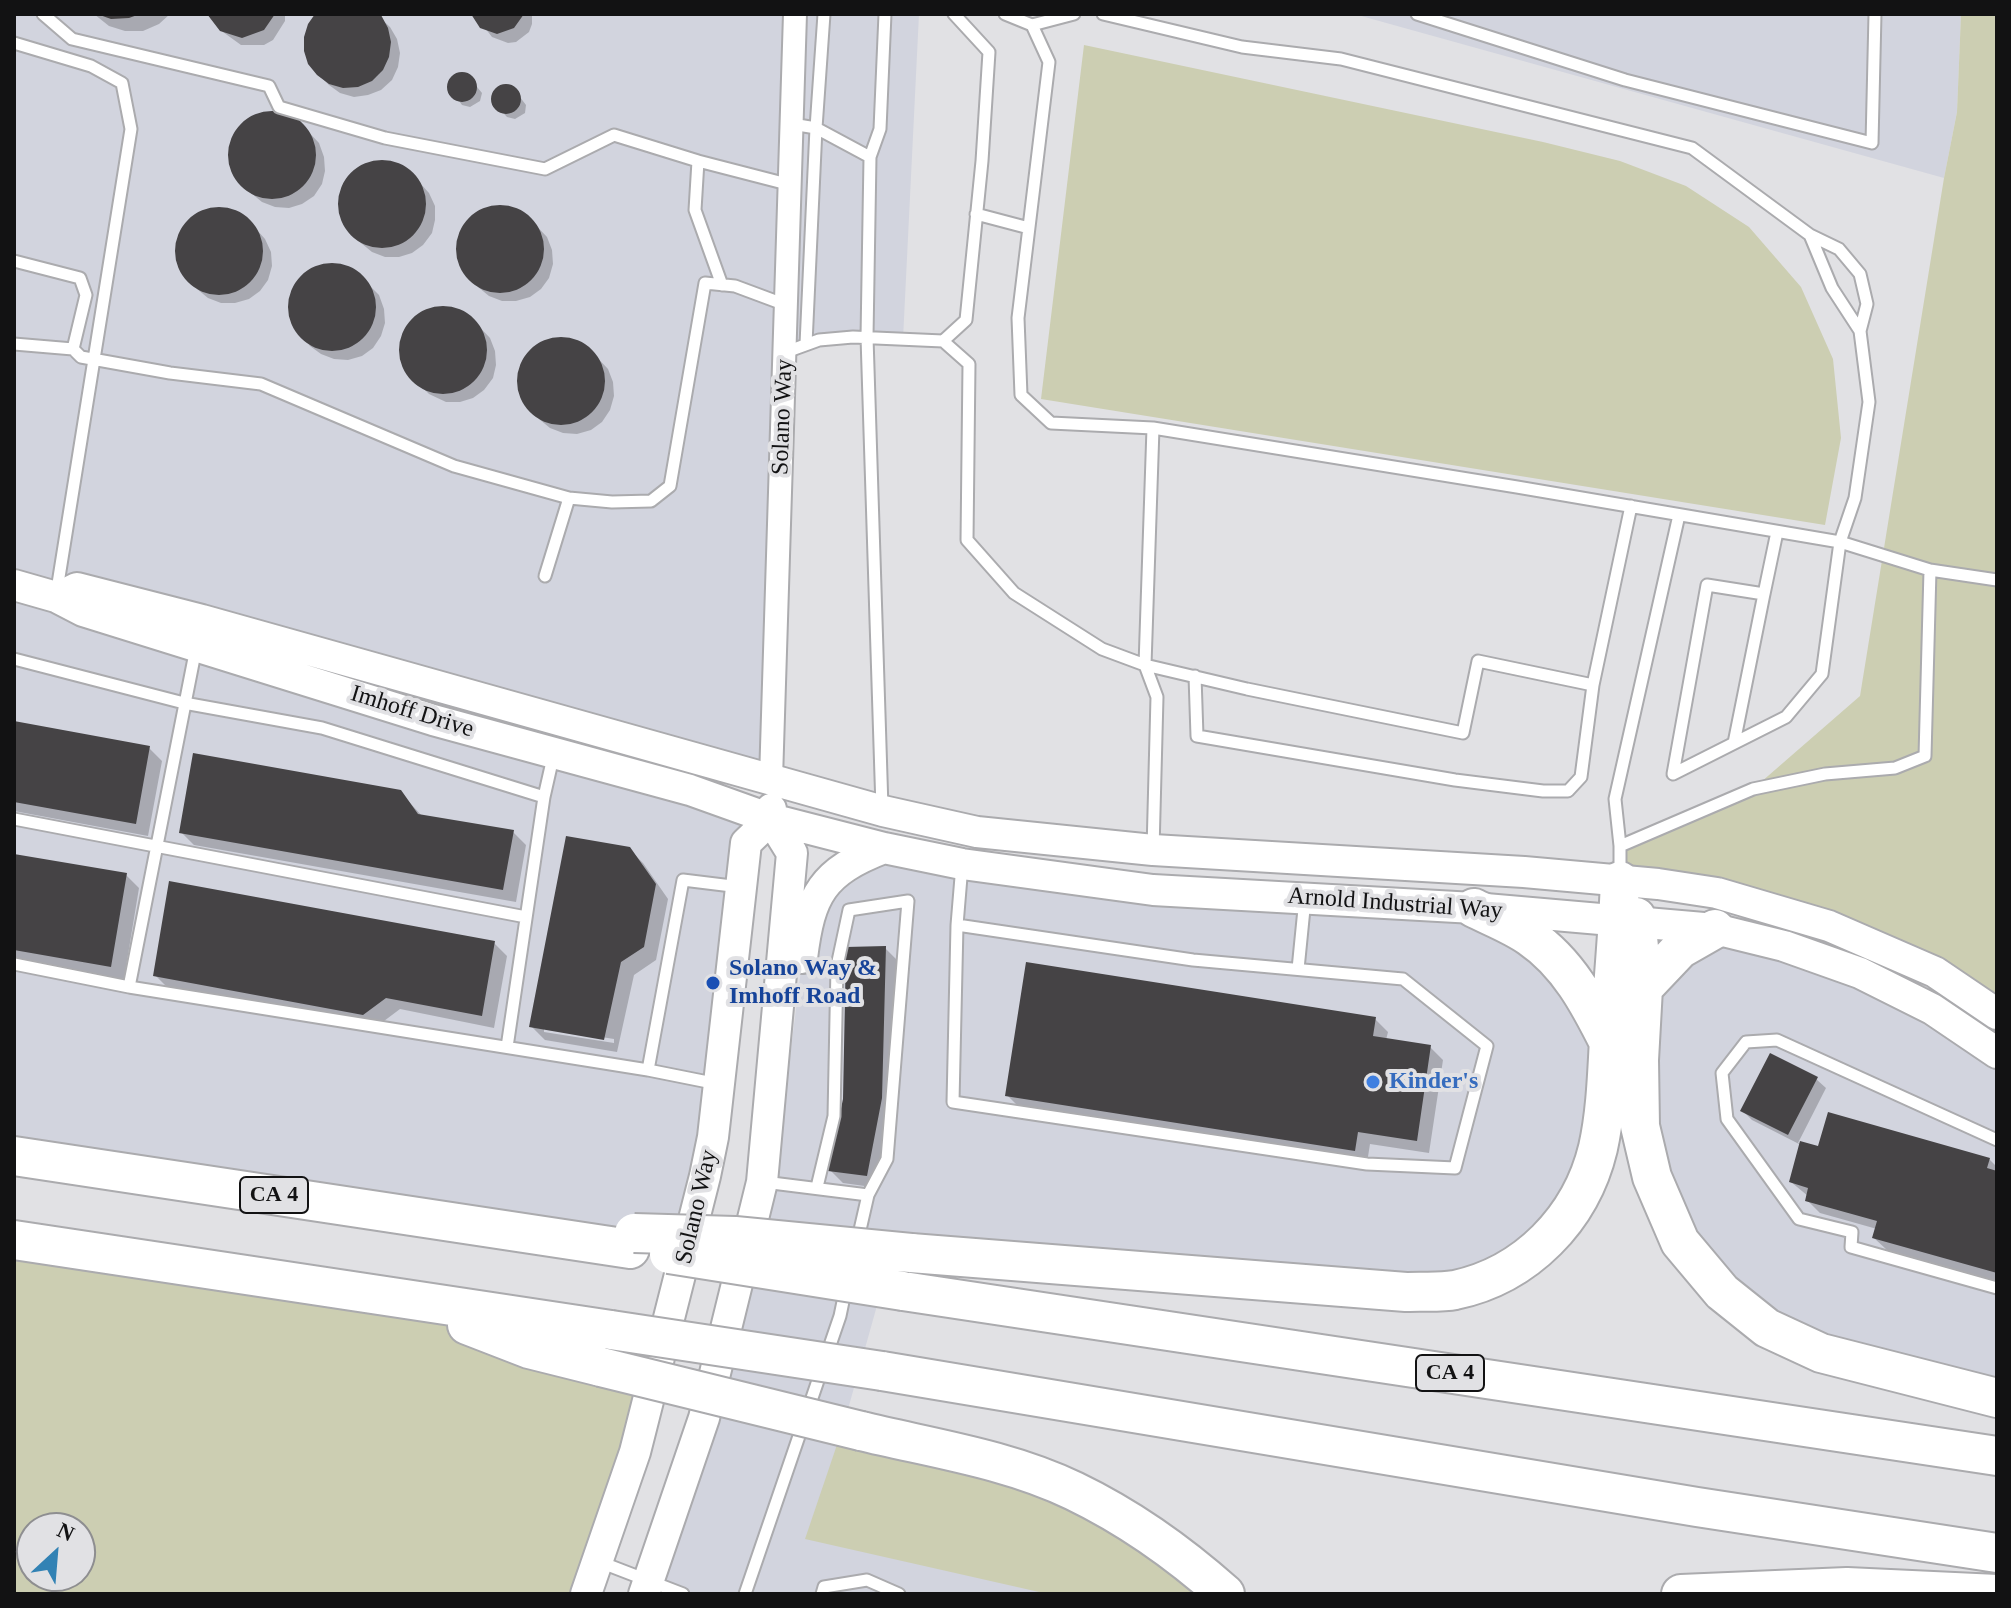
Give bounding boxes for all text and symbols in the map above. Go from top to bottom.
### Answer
street label: Solano Way [767,359,799,475]
street label: Imhoff Drive [347,680,477,744]
street label: Arnold Industrial Way [1287,882,1503,926]
place label: Solano Way & Imhoff Road [729,955,877,1011]
marker: Solano Way & Imhoff Road [704,974,722,992]
place label: Kinder's [1389,1068,1478,1096]
marker: Kinder's [1364,1073,1382,1091]
street label: Solano Way [670,1147,724,1267]
road number: CA 4 [240,1177,308,1213]
road number: CA 4 [1416,1355,1484,1391]
north arrow [16,1512,96,1592]
text: N [53,1517,78,1546]

